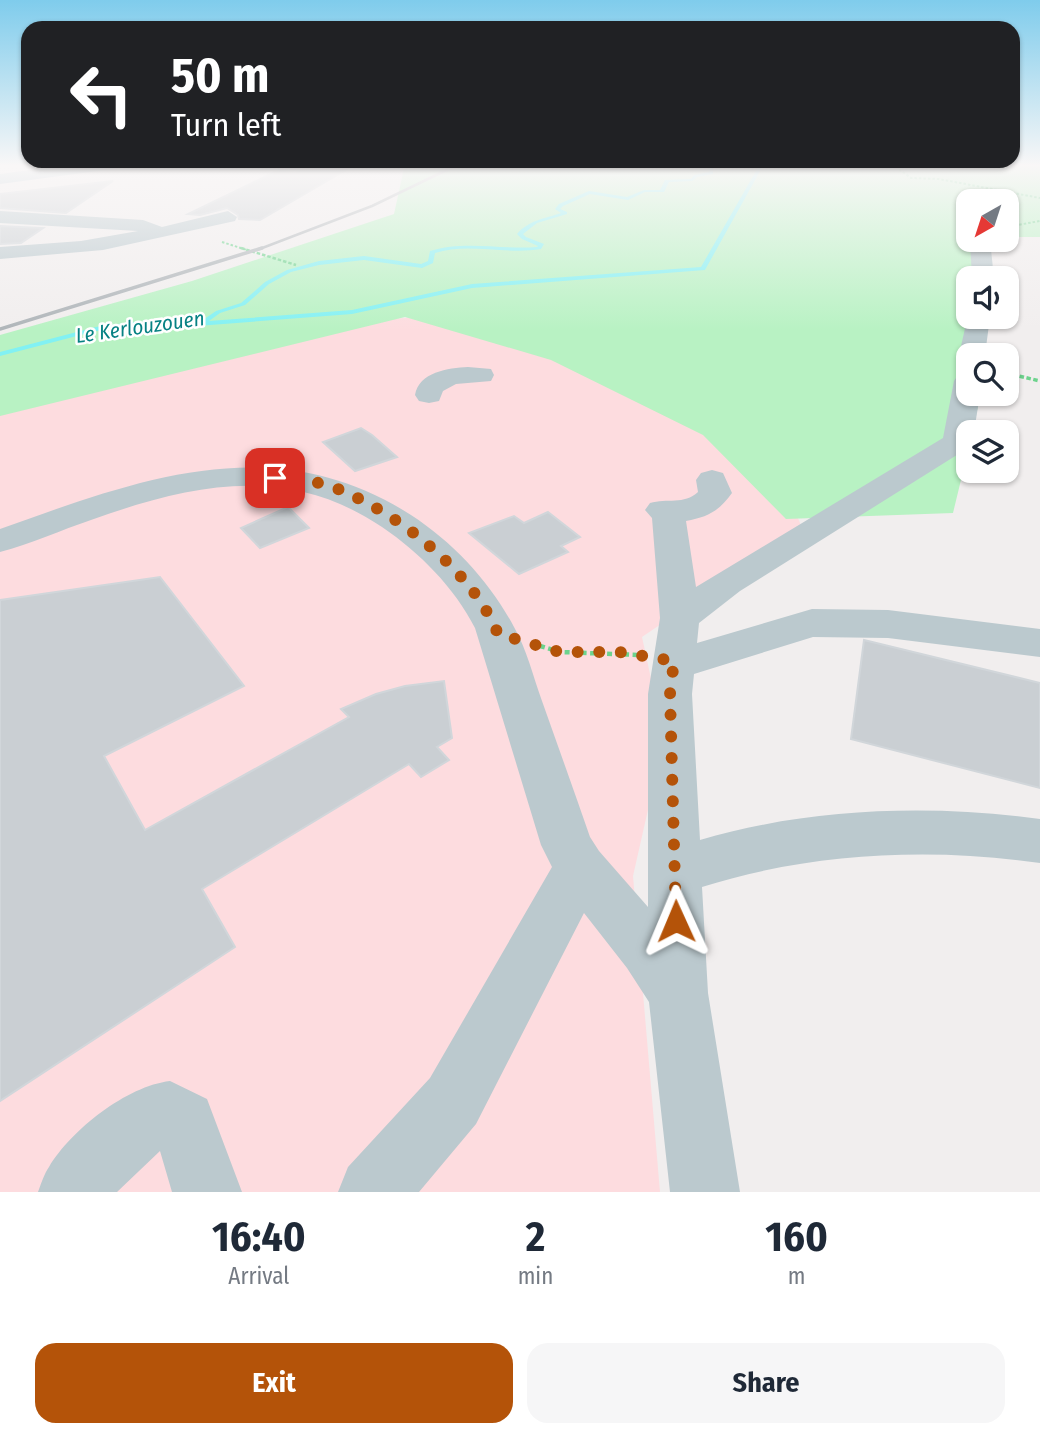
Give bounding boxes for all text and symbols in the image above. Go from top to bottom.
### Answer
text: 50 m [171,46,269,105]
icon: left [56,49,147,140]
text: Turn left [171,106,281,144]
north arrow [956,189,1018,252]
map controls [956,189,1019,483]
button: sound [956,266,1019,329]
water label: Le Kerlouzouen [74,305,206,349]
button: search [956,343,1019,406]
button: layers [956,420,1019,483]
pin [245,448,305,508]
icon: arrive [256,459,294,497]
position arrow [639,884,713,958]
text: 16:40 [212,1212,306,1262]
text: 2 [526,1212,545,1262]
text: 160 [765,1212,828,1262]
text: Arrival [228,1262,289,1290]
text: min [518,1262,553,1290]
text: m [788,1262,805,1290]
button: Exit [35,1343,513,1423]
button: Share [527,1343,1005,1423]

